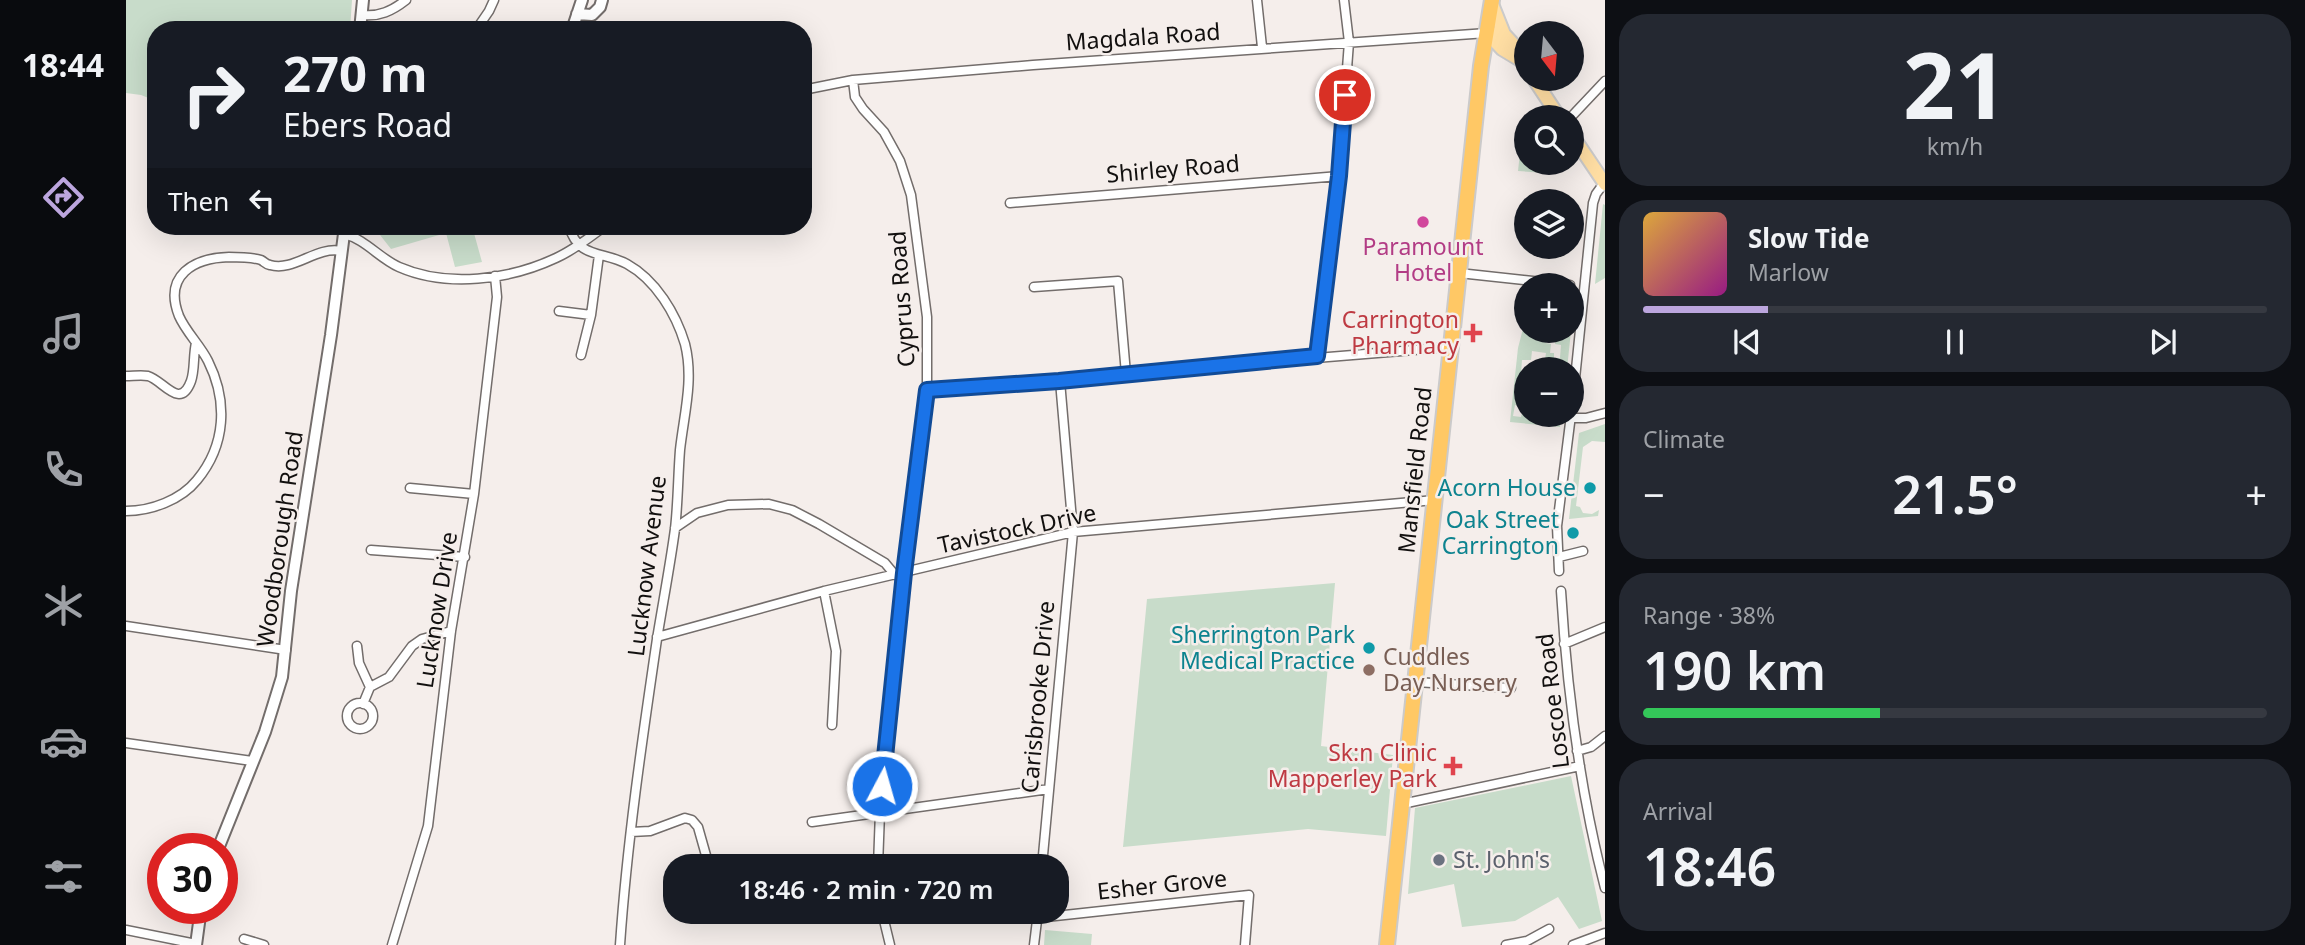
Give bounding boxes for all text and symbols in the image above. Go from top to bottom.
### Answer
street label: Magdala Road [1064,15,1221,57]
north arrow [1514,21,1584,91]
map controls [1514,21,1584,427]
text: 21 [1903,22,2007,146]
text: 270 m [283,40,428,106]
text: 18:44 [22,43,104,86]
icon: right [168,49,259,140]
pin [1315,65,1375,125]
icon: arrive [1326,76,1364,114]
text: Ebers Road [283,103,452,146]
button: search [1514,105,1584,175]
text: km/h [1927,130,1983,162]
street label: Shirley Road [1105,146,1241,190]
icon: directions [39,173,88,222]
icon: left [243,182,281,220]
text: Then [168,183,229,219]
button: layers [1514,189,1584,259]
marker: Paramount Hotel [1415,214,1431,230]
text: Slow Tide [1748,220,1870,256]
street label: Cyprus Road [880,230,922,368]
place label: Paramount Hotel [1363,230,1483,288]
text: Marlow [1748,256,1829,288]
button: + [1514,273,1584,343]
place label: Carrington Pharmacy [1342,303,1459,361]
icon: music [39,309,88,358]
icon: previous [1728,323,1766,361]
icon: pause [1936,323,1974,361]
icon: next [2144,323,2182,361]
marker: Carrington Pharmacy [1465,325,1481,341]
button: − [1514,357,1584,427]
street label: Mansfield Road [1389,385,1439,555]
text: Climate [1643,423,1725,455]
street label: Woodborough Road [248,429,310,649]
icon: phone [39,445,88,494]
text: 21.5° [1892,458,2018,529]
text: − [1643,468,1665,520]
text: + [2245,468,2267,520]
place label: Acorn House [1437,471,1576,503]
street label: Lucknow Avenue [619,474,673,658]
marker: Acorn House [1582,480,1598,496]
street label: Tavistock Drive [935,496,1099,560]
place label: Oak Street Carrington [1442,503,1559,561]
marker: Oak Street Carrington [1565,525,1581,541]
street label: Lucknow Drive [408,529,464,690]
icon: climate [39,581,88,630]
street label: Carisbrooke Drive [1013,599,1061,794]
text: Range · 38% [1643,599,1775,631]
place label: Sherrington Park Medical Practice [1171,618,1356,676]
street label: Loscoe Road [1528,632,1576,771]
text: 190 km [1643,634,1826,705]
marker: Sherrington Park Medical Practice [1361,640,1377,656]
place label: Cuddles Day Nursery [1383,640,1517,698]
marker: Cuddles Day Nursery [1361,662,1377,678]
icon: car [39,717,88,766]
place label: Sk:n Clinic Mapperley Park [1268,736,1438,794]
position arrow [845,749,919,823]
marker: Sk:n Clinic Mapperley Park [1443,756,1463,776]
text: Arrival [1643,795,1713,827]
text: 18:46 [1643,830,1776,901]
speed limit sign: 30 [147,833,238,924]
place label: St. John's [1453,843,1550,875]
icon: filters [39,852,88,901]
marker: St. John's [1431,852,1447,868]
street label: Esher Grove [1095,861,1228,907]
text: 18:46 · 2 min · 720 m [739,871,993,907]

